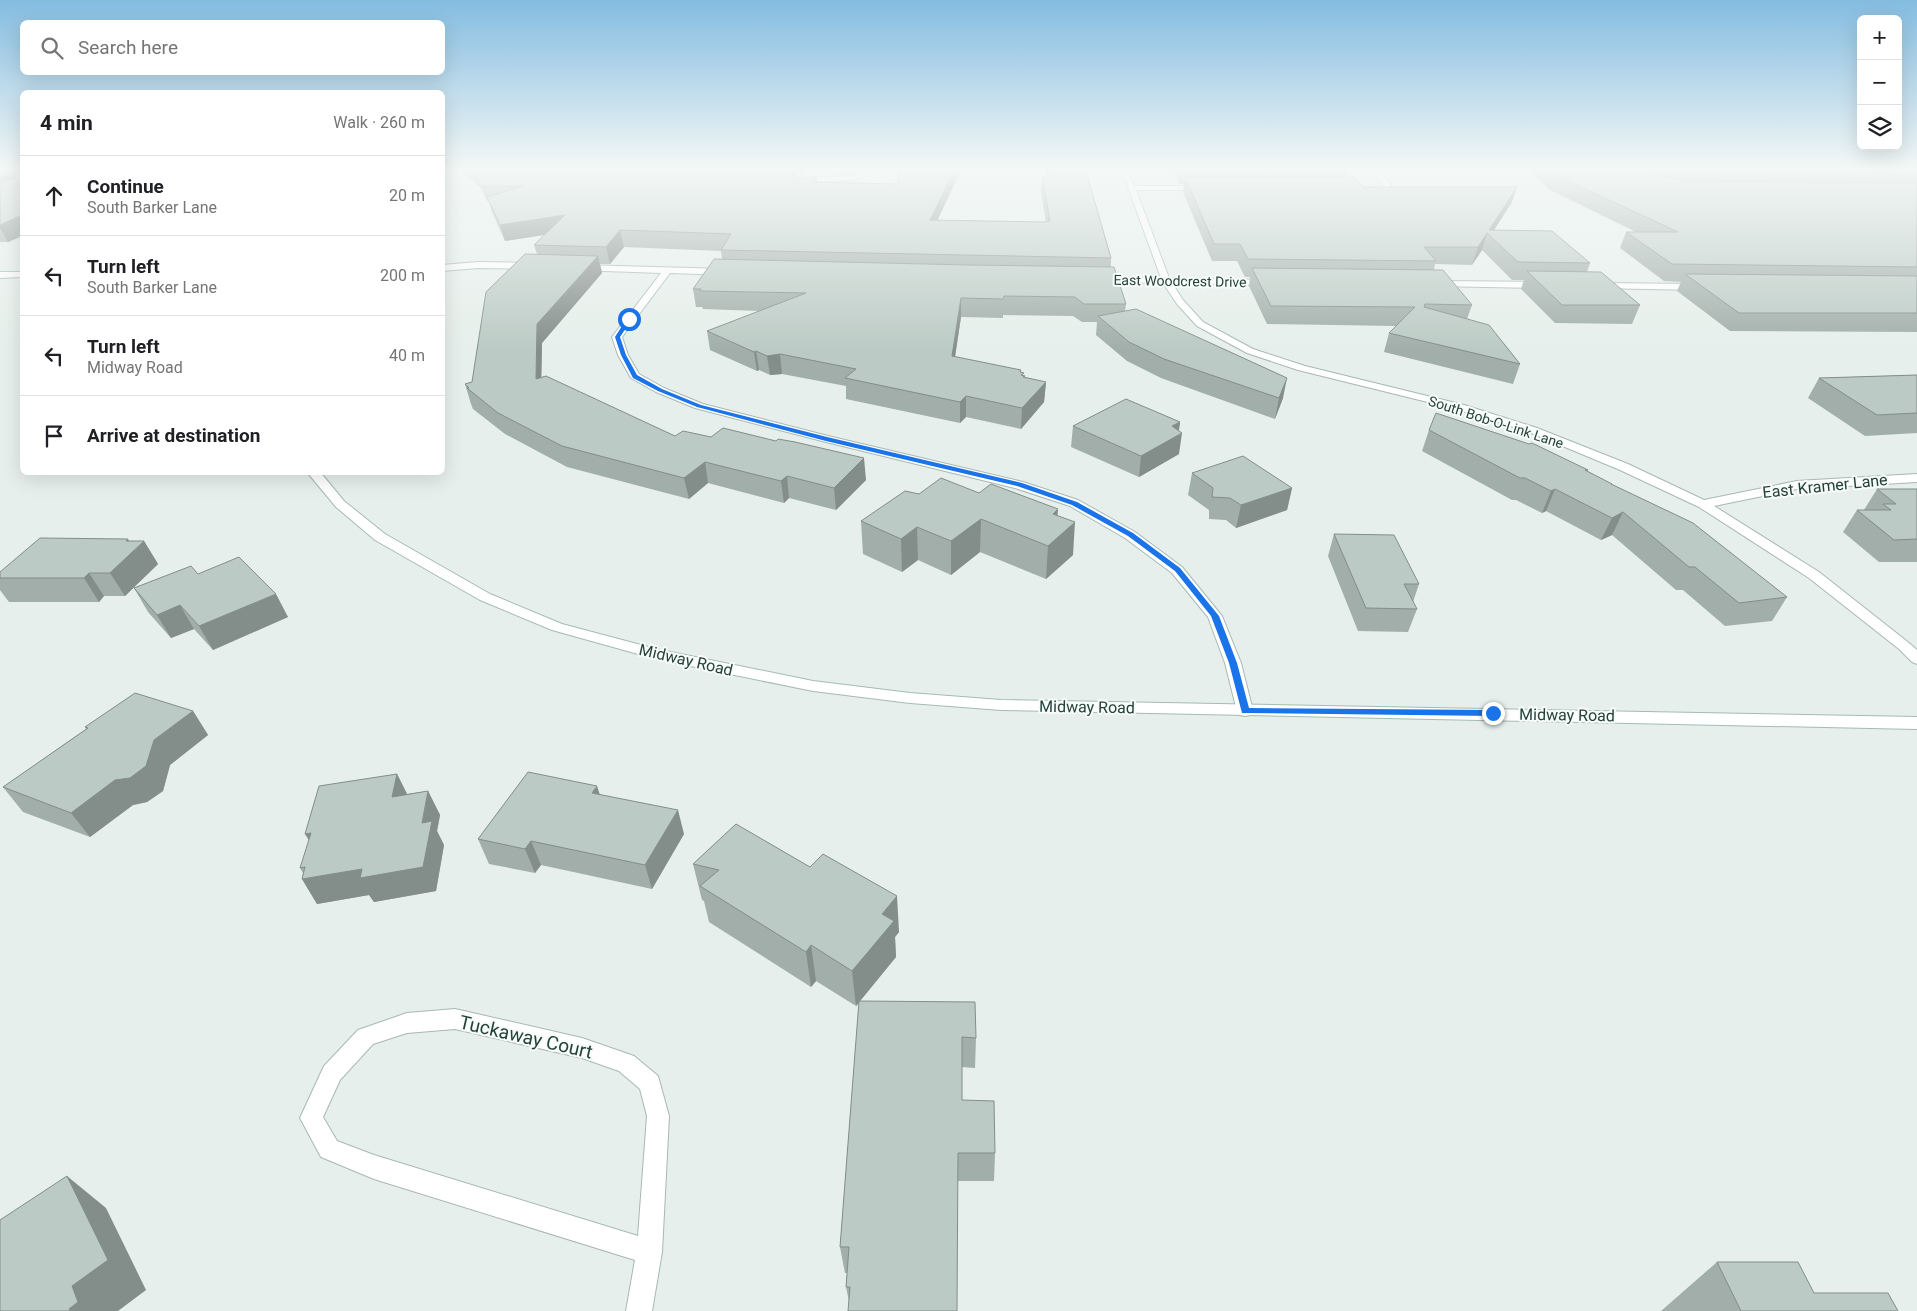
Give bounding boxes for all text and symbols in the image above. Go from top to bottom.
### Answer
map controls [1857,15,1902,150]
button: + [1857,15,1902,60]
search box [20,20,445,75]
icon: search [38,34,66,62]
text: Search here [78,36,178,59]
button: − [1857,60,1902,105]
button: layers [1857,105,1902,150]
text: 4 min [40,111,93,135]
text: Walk · 260 m [333,113,425,132]
text: Continue [87,175,164,198]
icon: ahead [40,182,68,210]
text: 20 m [389,186,425,205]
text: South Barker Lane [87,198,217,217]
text: Turn left [87,255,160,278]
icon: left [40,262,68,290]
text: 200 m [380,266,425,285]
street label: East Woodcrest Drive [1113,272,1247,290]
text: South Barker Lane [87,278,217,297]
route start [618,308,641,331]
text: Turn left [87,335,160,358]
icon: left [40,342,68,370]
text: 40 m [389,346,425,365]
text: Midway Road [87,358,183,377]
street label: South Bob-O-Link Lane [1426,393,1566,451]
icon: arrive [40,422,68,450]
text: Arrive at destination [87,424,260,447]
street label: East Kramer Lane [1762,470,1888,502]
street label: Midway Road [637,640,735,680]
street label: Midway Road [1039,697,1135,717]
route end [1482,702,1505,725]
street label: Midway Road [1519,705,1615,725]
street label: Tuckaway Court [457,1011,595,1063]

